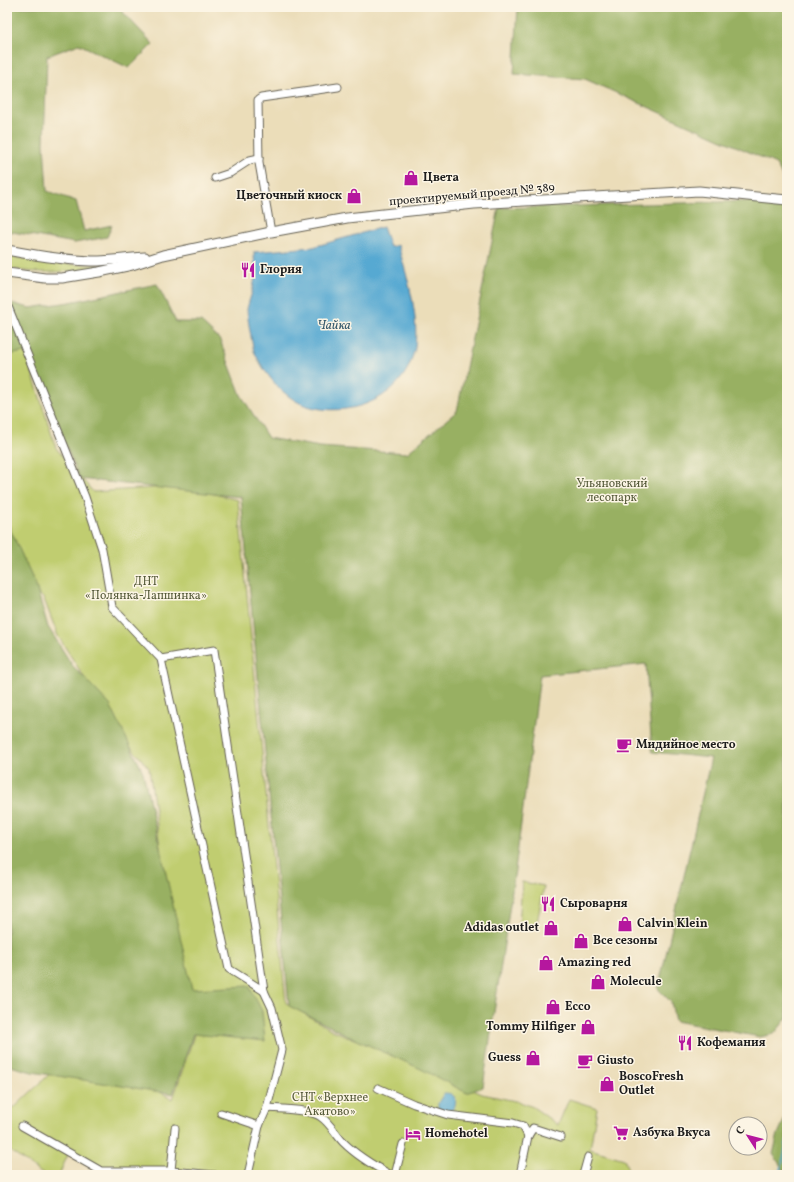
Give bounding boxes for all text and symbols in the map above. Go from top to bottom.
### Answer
shop icon: Цвета [402,169,420,187]
place label: Цвета [423,170,459,186]
street label: проектируемый проезд № 389 [389,180,555,210]
shop icon: Цветочный киоск [345,187,363,205]
place label: Цветочный киоск [236,188,342,204]
restaurant icon: Глория [239,261,257,279]
place label: Глория [260,262,302,278]
water label: Чайка [317,317,351,335]
park label: Ульяновский лесопарк [576,476,648,506]
park label: ДНТ «Полянка-Лапшинка» [85,574,207,604]
cafe icon: Мидийное место [615,736,633,754]
place label: Мидийное место [636,737,736,753]
restaurant icon: Сыроварня [539,895,557,913]
place label: Сыроварня [560,896,628,912]
shop icon: Calvin Klein [616,915,634,933]
place label: Calvin Klein [637,916,708,932]
shop icon: Adidas outlet [542,919,560,937]
place label: Adidas outlet [464,920,539,936]
shop icon: Все сезоны [572,932,590,950]
place label: Все сезоны [593,933,657,949]
shop icon: Amazing red [537,954,555,972]
place label: Amazing red [558,955,632,971]
shop icon: Molecule [589,973,607,991]
place label: Molecule [610,974,662,990]
shop icon: Ecco [544,998,562,1016]
place label: Ecco [565,999,591,1015]
shop icon: Tommy Hilfiger [579,1018,597,1036]
place label: Tommy Hilfiger [486,1019,576,1035]
restaurant icon: Кофемания [676,1034,694,1052]
place label: Кофемания [697,1035,766,1051]
shop icon: Guess [524,1049,542,1067]
place label: Guess [488,1050,521,1066]
cafe icon: Giusto [576,1052,594,1070]
place label: Giusto [597,1053,634,1069]
place label: BoscoFresh Outlet [619,1069,684,1099]
shop icon: BoscoFresh Outlet [598,1075,616,1093]
park label: СНТ «Верхнее Акатово» [292,1090,368,1120]
north arrow [728,1116,768,1156]
supermarket icon: Азбука Вкуса [612,1124,630,1142]
text: С [733,1124,749,1138]
hotel icon: Homehotel [404,1125,422,1143]
place label: Азбука Вкуса [633,1125,711,1141]
place label: Homehotel [425,1126,488,1142]

